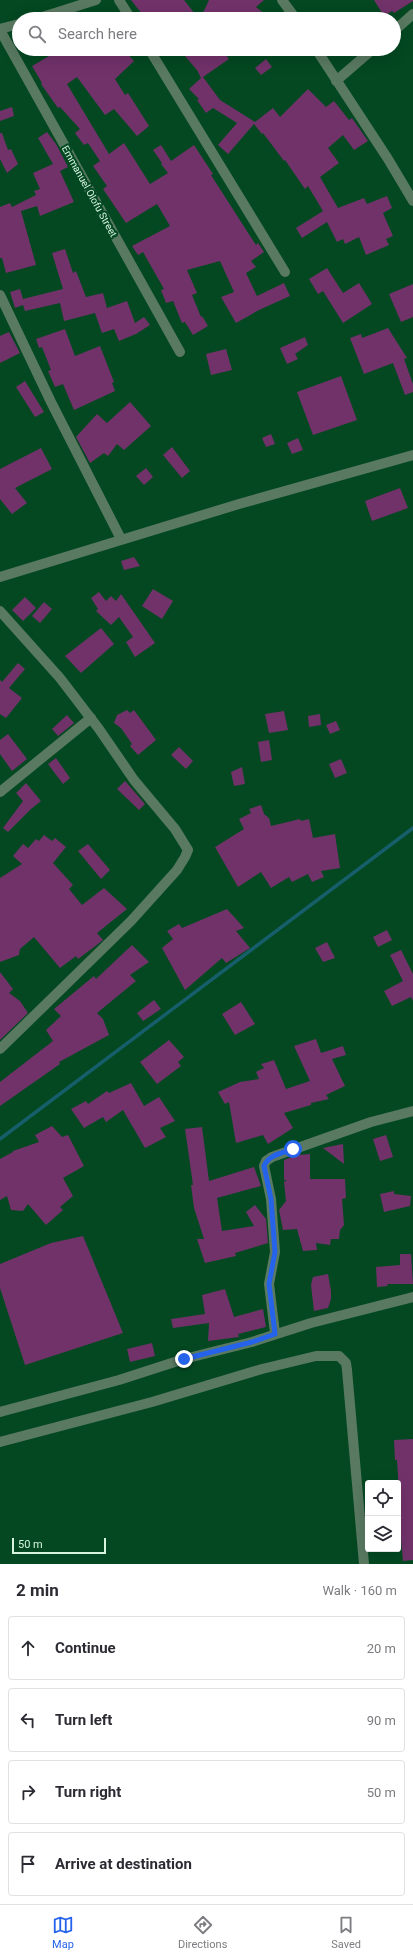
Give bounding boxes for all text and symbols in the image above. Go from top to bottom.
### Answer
search box [12,12,401,56]
icon: search [26,23,48,45]
text: Search here [58,25,137,43]
street label: Emmanuel Olofu Street [60,144,119,239]
route start [284,1140,302,1158]
route end [175,1350,193,1368]
map controls [365,1480,401,1552]
button: locate [365,1480,401,1516]
button: layers [365,1516,401,1552]
scale bar [12,1536,106,1555]
text: 50 m [18,1538,43,1551]
text: 2 min [16,1580,59,1600]
text: Walk · 160 m [322,1583,397,1598]
icon: ahead [17,1637,39,1659]
text: Continue [55,1639,116,1657]
text: 20 m [367,1641,396,1656]
icon: left [17,1709,39,1731]
text: Turn left [55,1711,112,1729]
text: 90 m [367,1713,396,1728]
icon: right [17,1781,39,1803]
text: Turn right [55,1783,121,1801]
text: 50 m [367,1785,396,1800]
icon: arrive [17,1853,39,1875]
text: Arrive at destination [55,1855,192,1873]
tab: Map [52,1914,74,1951]
tab: Directions [178,1914,227,1951]
tab: Saved [331,1914,361,1951]

